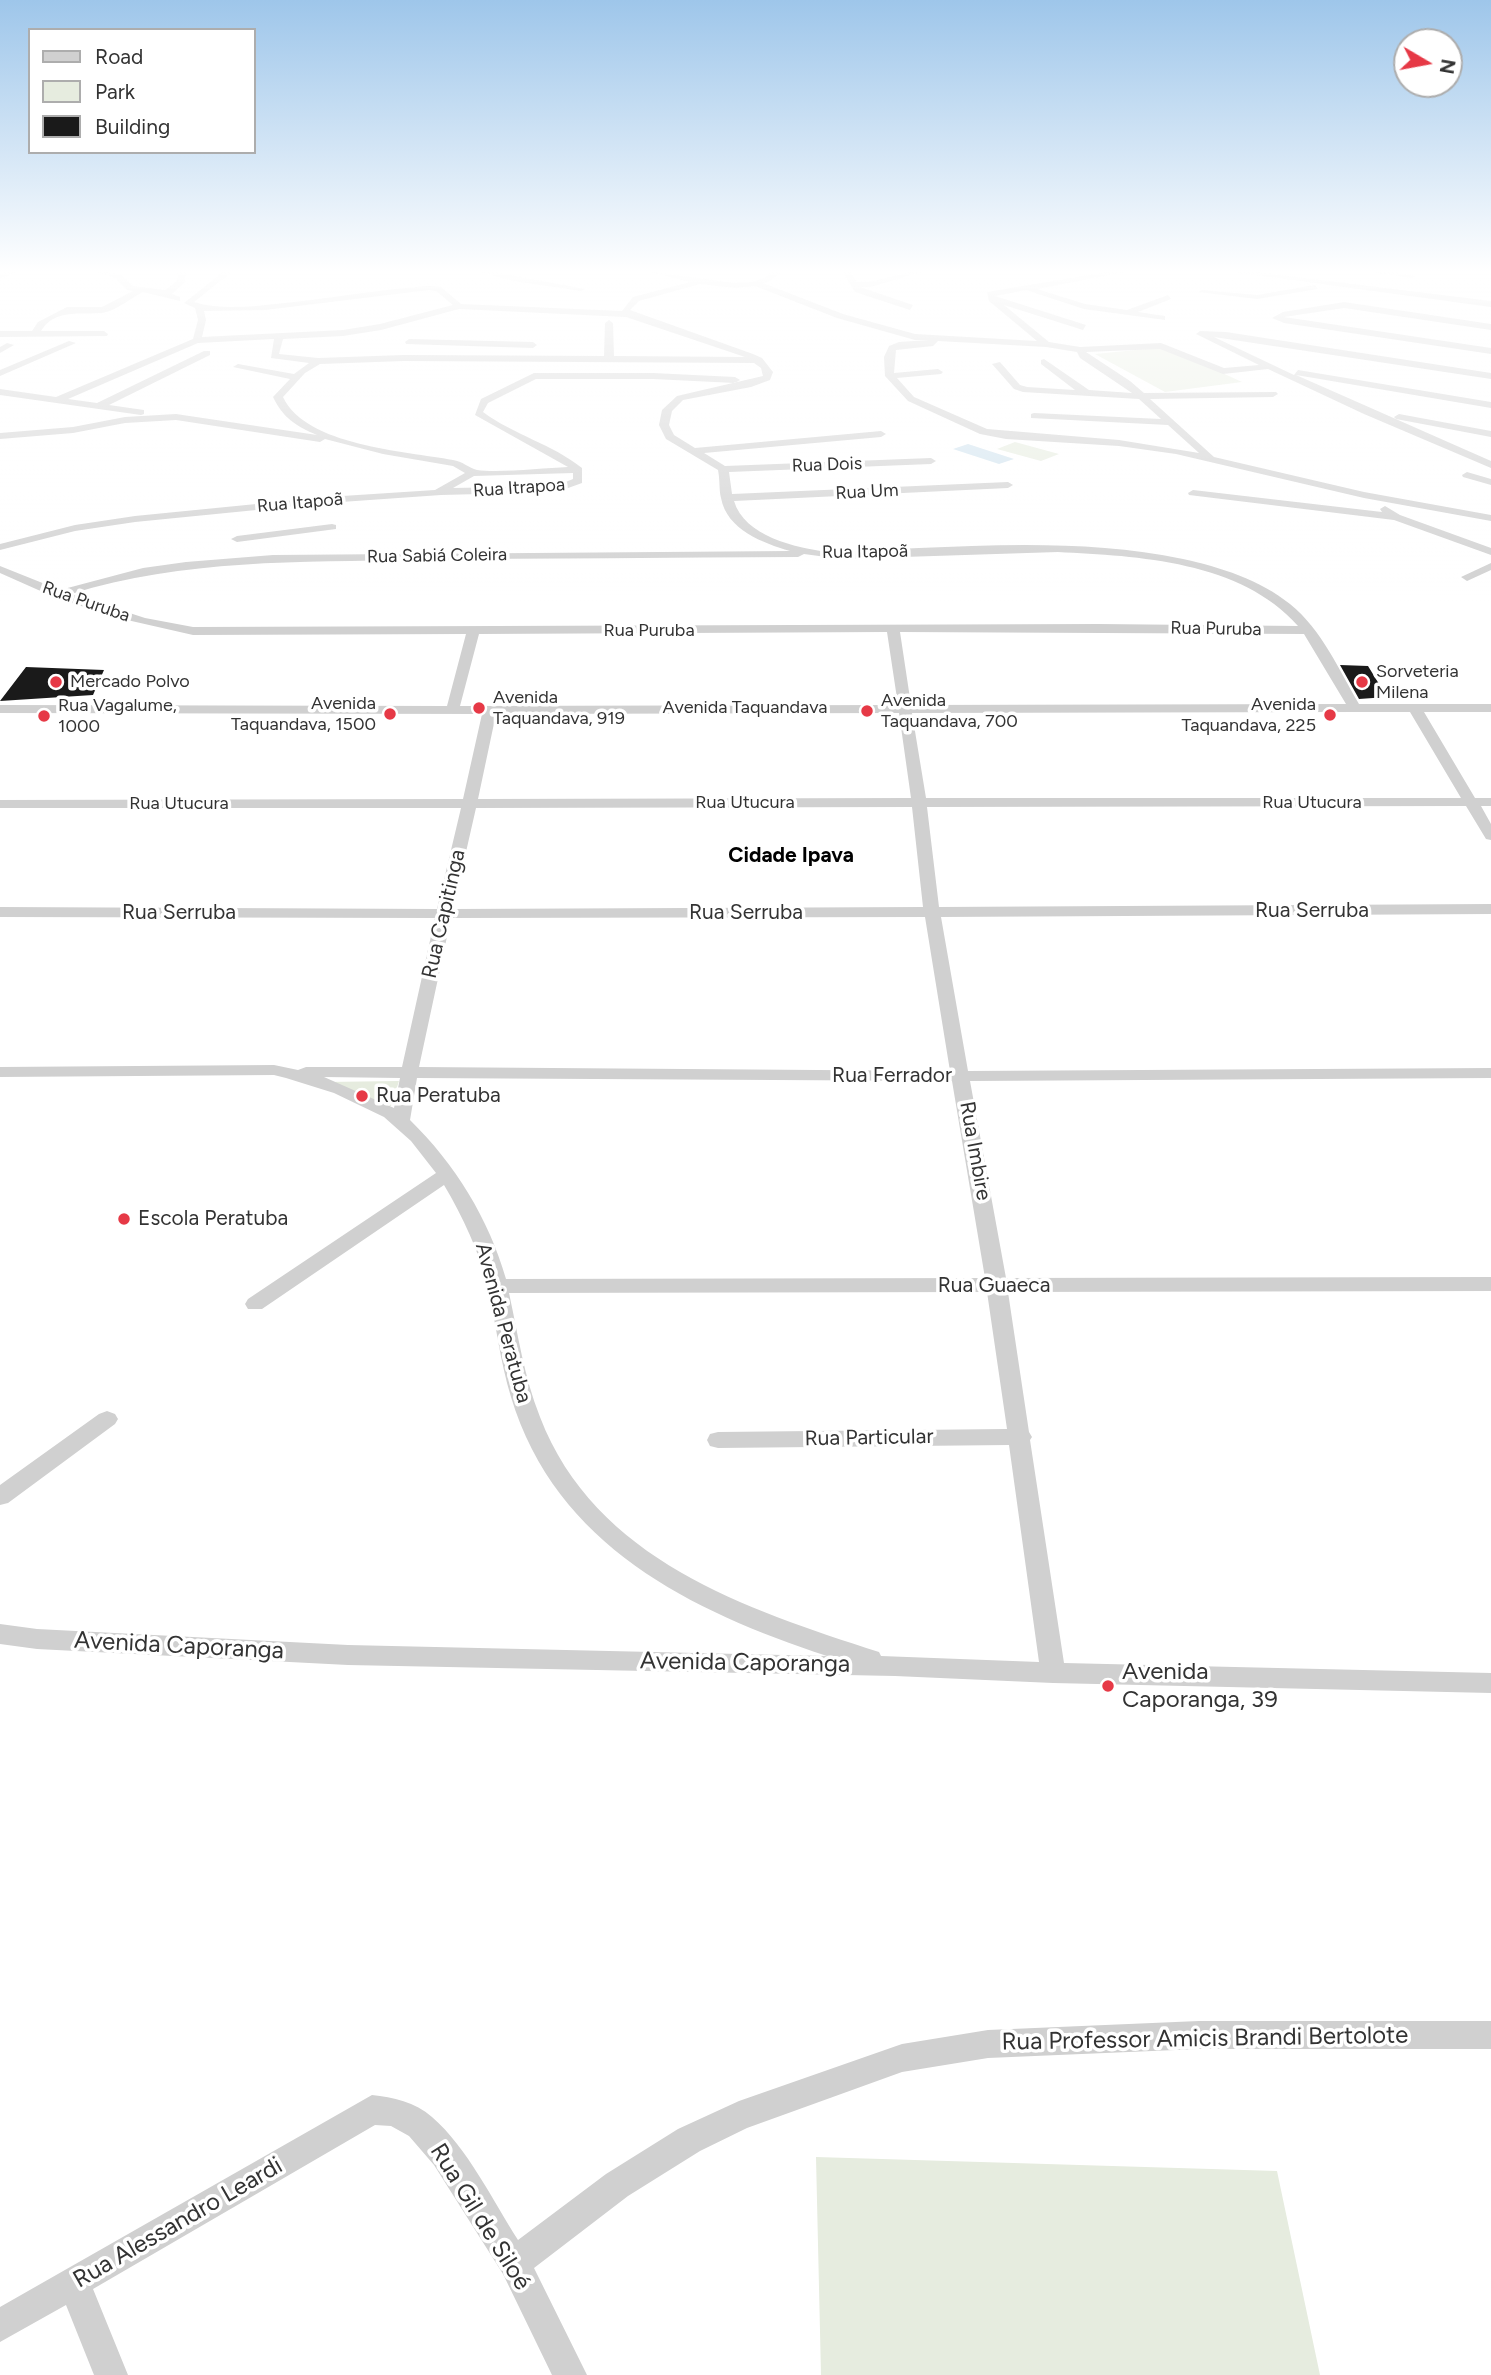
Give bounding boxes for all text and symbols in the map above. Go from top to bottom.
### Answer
legend [28,28,256,154]
north arrow [1393,28,1463,98]
text: Road [95,44,143,69]
text: N [1435,57,1460,76]
text: Park [95,79,135,104]
text: Building [95,114,170,139]
street label: Rua Dois [791,453,863,477]
street label: Rua Itrapoa [472,474,566,502]
street label: Rua Um [835,480,899,504]
street label: Rua Itapoã [256,488,344,518]
street label: Rua Itapoã [822,540,908,564]
street label: Rua Sabiá Coleira [367,544,507,568]
street label: Rua Puruba [39,577,133,627]
street label: Rua Puruba [1170,617,1262,641]
street label: Rua Puruba [603,620,695,642]
place label: Sorveteria Milena [1376,661,1459,704]
place label: Mercado Polvo [70,671,190,693]
marker: Mercado Polvo [48,674,64,690]
marker: Sorveteria Milena [1354,674,1370,690]
place label: Avenida Taquandava, 919 [493,687,625,730]
place label: Avenida Taquandava, 700 [881,690,1018,732]
place label: Avenida Taquandava, 1500 [231,693,376,736]
place label: Avenida Taquandava, 225 [1181,694,1316,736]
place label: Rua Vagalume, 1000 [58,695,177,738]
street label: Avenida Taquandava [663,697,827,719]
marker: Avenida Taquandava, 919 [471,700,487,716]
marker: Avenida Taquandava, 700 [859,703,875,719]
marker: Avenida Taquandava, 1500 [382,706,398,722]
marker: Avenida Taquandava, 225 [1322,707,1338,723]
marker: Rua Vagalume, 1000 [36,708,52,724]
street label: Rua Utucura [695,792,795,814]
street label: Rua Utucura [1262,792,1362,814]
street label: Rua Utucura [129,793,229,815]
district label: Cidade Ipava [728,843,854,869]
street label: Rua Capitinga [417,847,471,981]
street label: Rua Serruba [1255,898,1369,924]
street label: Rua Serruba [122,900,236,926]
street label: Rua Serruba [689,900,803,926]
street label: Rua Ferrador [832,1063,952,1089]
place label: Rua Peratuba [376,1083,501,1109]
marker: Rua Peratuba [354,1088,370,1104]
street label: Rua Imbire [954,1100,996,1202]
place label: Escola Peratuba [138,1206,288,1232]
marker: Escola Peratuba [116,1211,132,1227]
street label: Avenida Peratuba [470,1240,536,1406]
street label: Rua Guaeca [938,1273,1050,1299]
street label: Rua Particular [804,1424,934,1452]
street label: Avenida Caporanga [73,1626,285,1666]
street label: Avenida Caporanga [640,1647,850,1679]
place label: Avenida Caporanga, 39 [1122,1658,1278,1714]
marker: Avenida Caporanga, 39 [1100,1678,1116,1694]
street label: Rua Professor Amicis Brandi Bertolote [1001,2021,1409,2057]
street label: Rua Gil de Siloé [423,2138,537,2296]
street label: Rua Alessandro Leardi [68,2151,288,2295]

